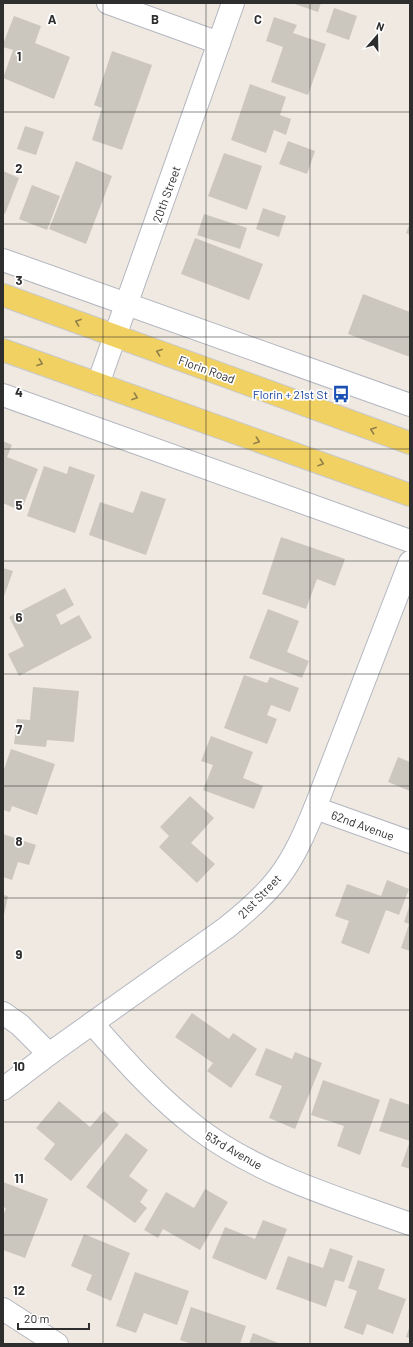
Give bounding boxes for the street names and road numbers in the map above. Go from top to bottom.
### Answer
street label: 20th Street [149,164,183,224]
street label: Florin Road [177,352,237,386]
street label: 62nd Avenue [330,807,396,843]
street label: 21st Street [235,871,283,921]
street label: 63rd Avenue [203,1128,265,1172]

